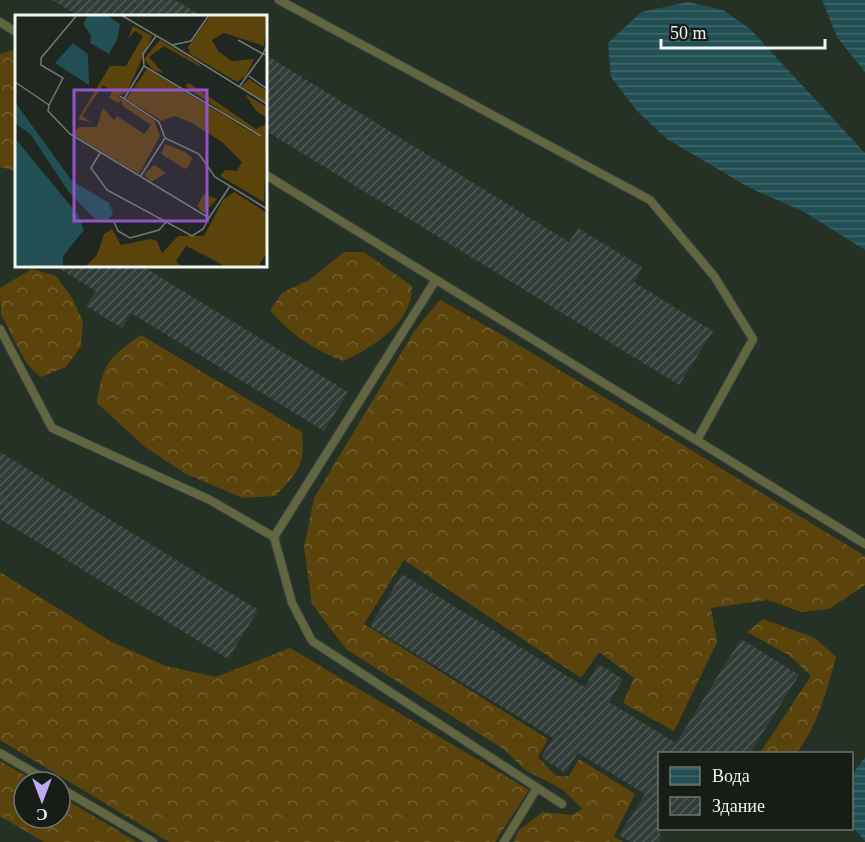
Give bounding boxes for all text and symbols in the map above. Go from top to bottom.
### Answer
scale bar [661,12,824,50]
inset map [15,15,267,267]
text: 50 m [670,23,707,43]
legend [658,752,853,830]
text: Вода [712,766,750,786]
north arrow [12,770,72,830]
text: Здание [712,796,765,816]
text: С [36,806,48,823]

